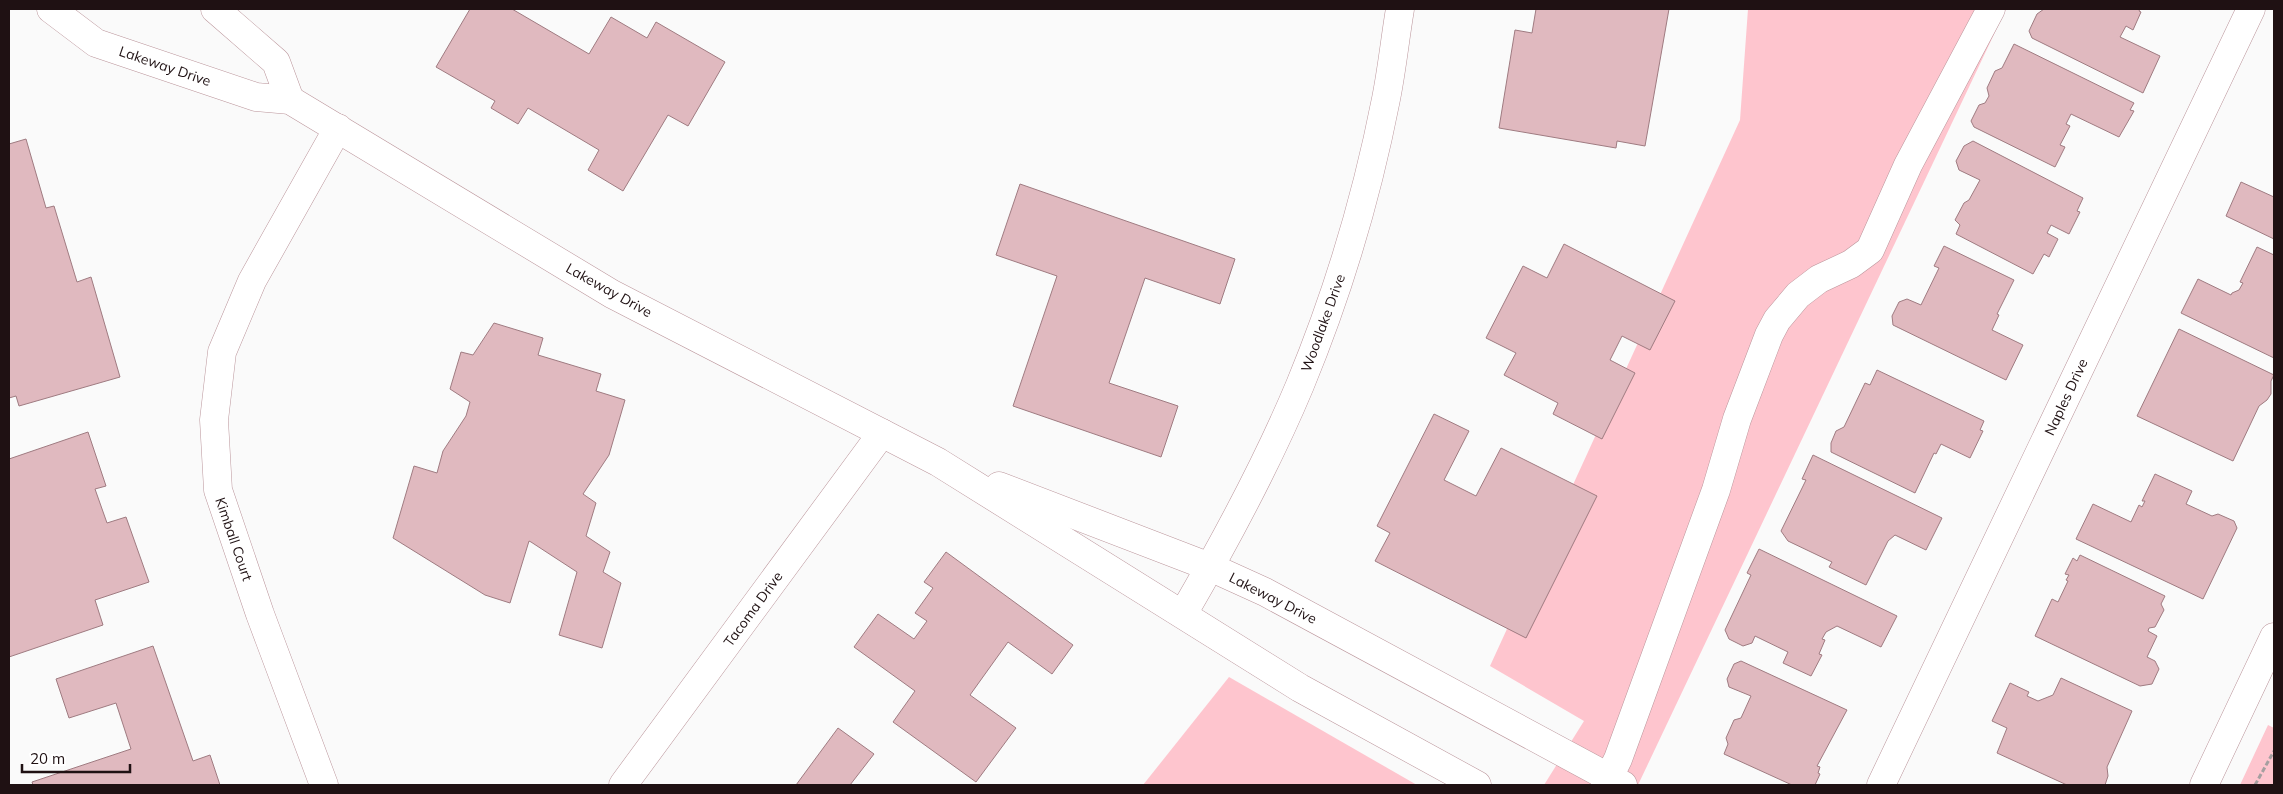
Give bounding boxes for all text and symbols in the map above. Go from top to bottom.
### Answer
street label: Lakeway Drive [117,42,213,90]
street label: Lakeway Drive [563,259,655,321]
street label: Woodlake Drive [1297,272,1349,374]
street label: Naples Drive [2040,356,2092,438]
street label: Kimball Court [211,495,257,583]
street label: Tacoma Drive [720,568,786,650]
street label: Lakeway Drive [1226,568,1320,628]
scale bar [22,742,130,774]
text: 20 m [30,749,65,768]

